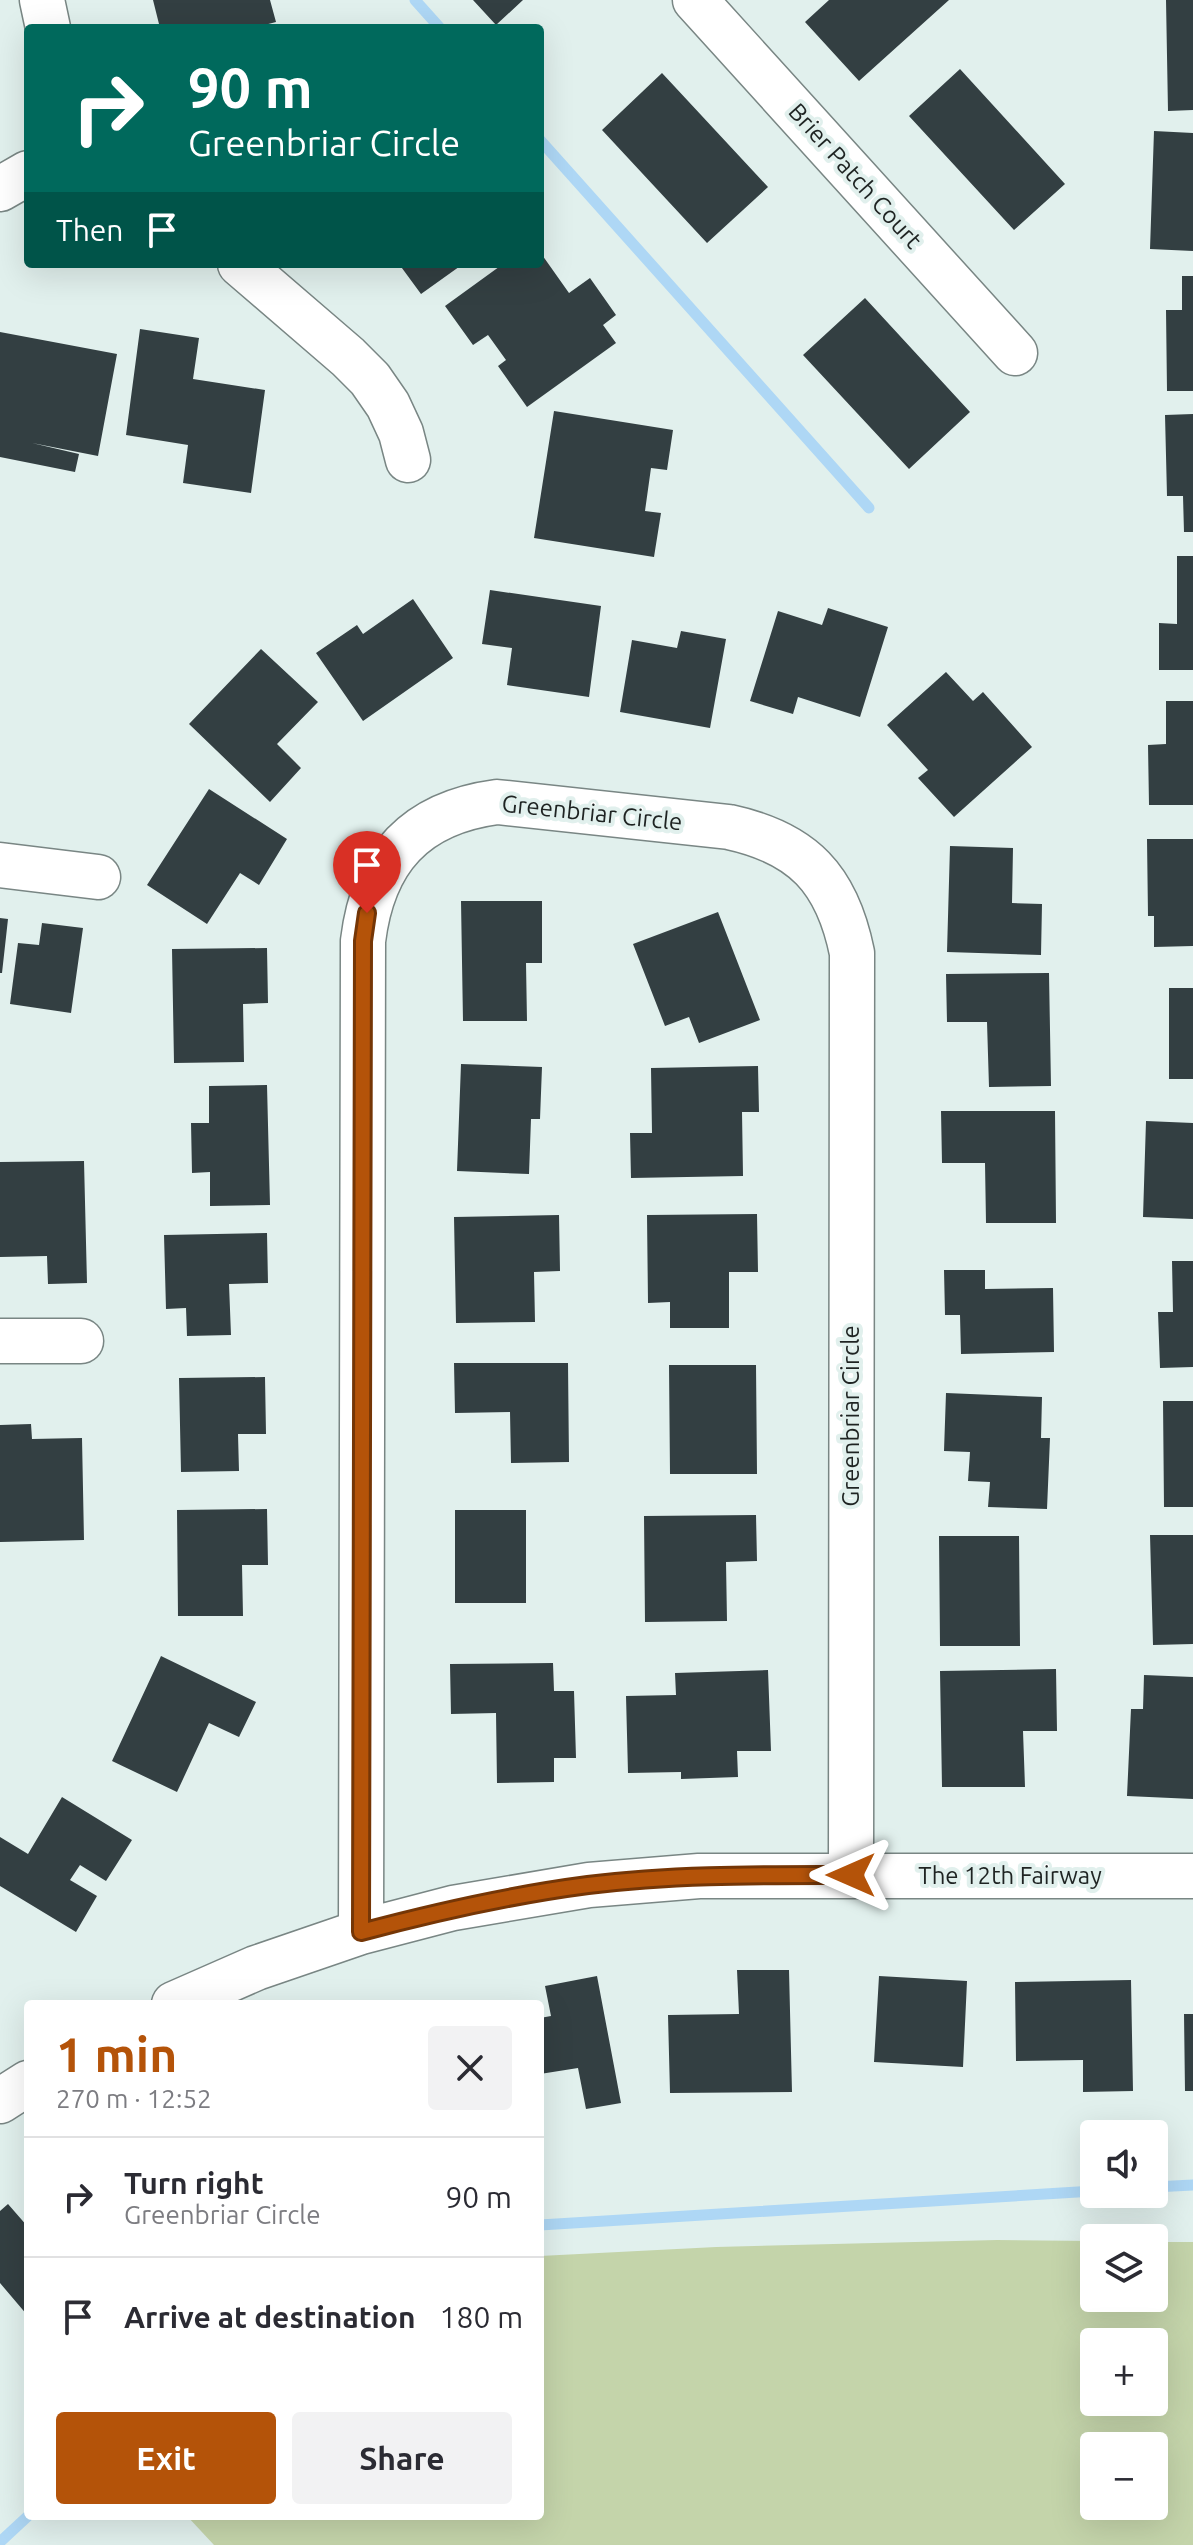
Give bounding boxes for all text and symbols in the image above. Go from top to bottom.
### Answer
icon: right [56,56,160,160]
text: 90 m [188,56,313,119]
street label: Brier Patch Court [783,98,928,254]
text: Greenbriar Circle [188,122,460,163]
icon: arrive [140,208,184,252]
text: Then [56,213,124,247]
street label: Greenbriar Circle [500,790,684,835]
pin [333,831,401,913]
icon: arrive [345,843,389,887]
street label: Greenbriar Circle [837,1325,864,1507]
position arrow [809,1833,893,1917]
street label: The 12th Fairway [918,1862,1102,1889]
button: close [428,2026,512,2110]
text: 1 min [56,2027,177,2081]
text: 270 m · 12:52 [56,2084,212,2113]
map controls [1080,2120,1168,2520]
button: sound [1080,2120,1168,2208]
text: Turn right [124,2166,264,2200]
icon: right [56,2175,100,2219]
text: 90 m [445,2180,512,2214]
text: Greenbriar Circle [124,2200,321,2229]
button: layers [1080,2224,1168,2312]
icon: arrive [56,2295,100,2339]
text: Arrive at destination [124,2300,416,2334]
text: 180 m [440,2300,523,2334]
button: + [1080,2328,1168,2416]
button: Exit [56,2412,276,2504]
button: Share [292,2412,512,2504]
button: − [1080,2432,1168,2520]

